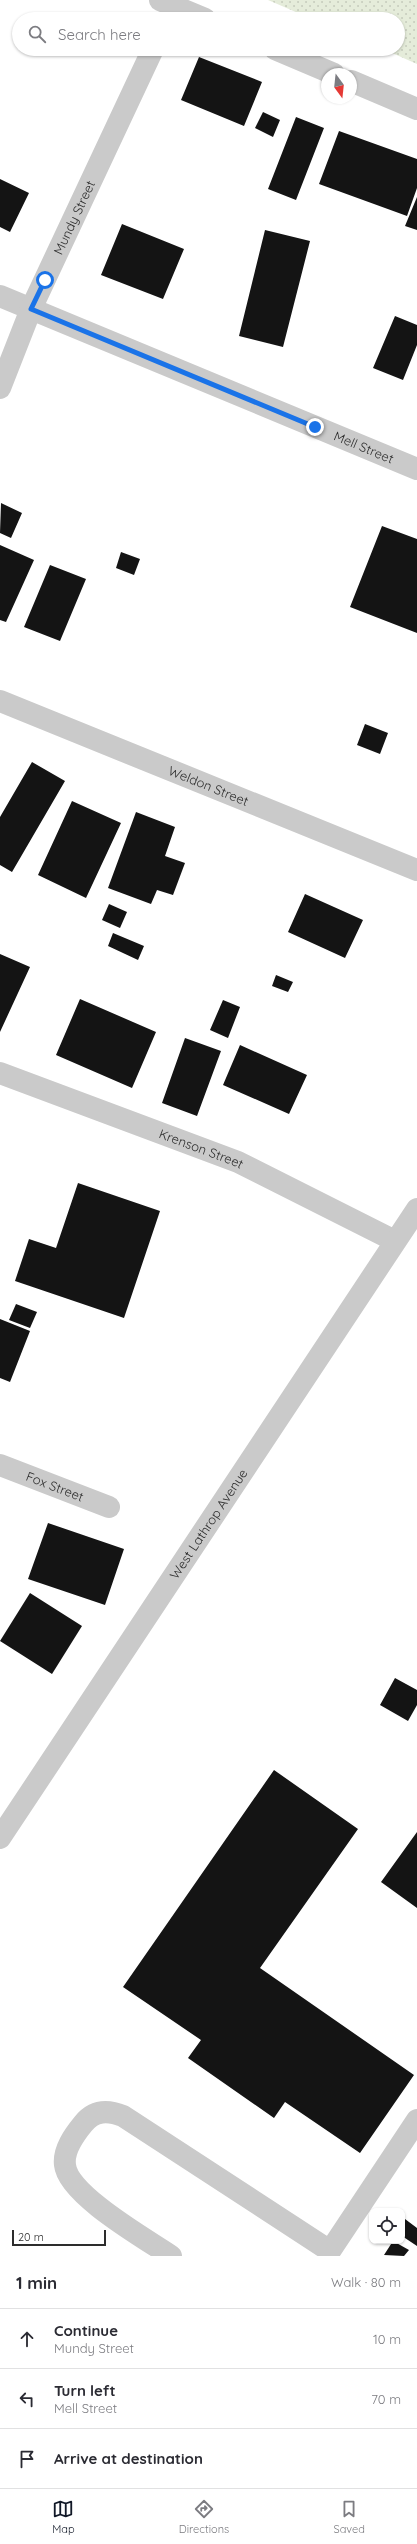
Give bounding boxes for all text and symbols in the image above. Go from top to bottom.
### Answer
search box [12,12,405,56]
icon: search [26,23,48,45]
text: Search here [58,25,141,44]
north arrow [321,68,357,104]
street label: Mundy Street [50,178,98,257]
route start [36,271,54,289]
route end [306,418,324,436]
street label: Mell Street [332,427,396,466]
street label: Weldon Street [166,762,251,809]
street label: Krenson Street [157,1125,246,1172]
street label: West Lathrop Avenue [166,1466,251,1582]
street label: Fox Street [24,1468,86,1505]
map controls [369,2208,405,2244]
button: locate [369,2208,405,2244]
scale bar [12,2228,106,2247]
text: 20 m [18,2230,44,2244]
text: 1 min [16,2272,57,2293]
text: Walk · 80 m [331,2274,401,2290]
text: Continue [54,2321,118,2340]
icon: ahead [16,2328,38,2350]
text: 10 m [373,2331,401,2347]
text: Mundy Street [54,2340,134,2356]
text: Turn left [54,2381,116,2400]
icon: left [16,2388,38,2410]
text: 70 m [371,2391,401,2407]
text: Mell Street [54,2400,117,2416]
icon: arrive [16,2448,38,2470]
text: Arrive at destination [54,2449,203,2468]
tab: Map [52,2498,75,2536]
tab: Directions [179,2498,229,2536]
tab: Saved [333,2498,365,2536]

